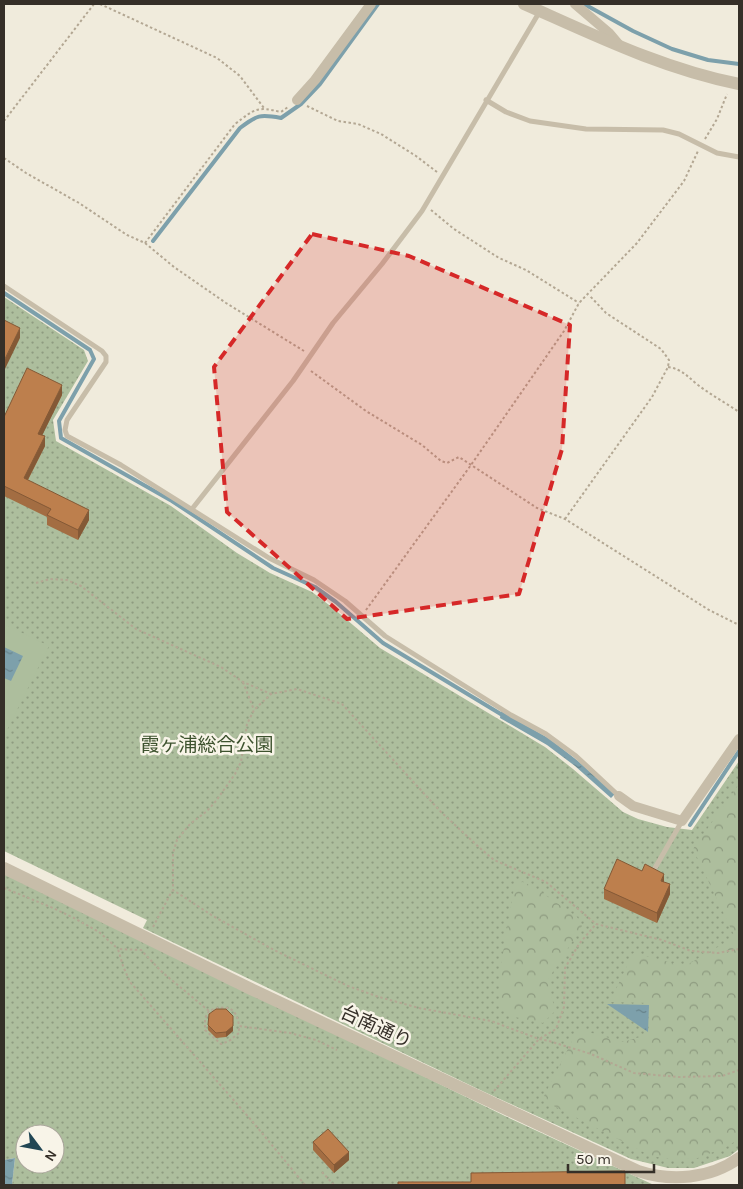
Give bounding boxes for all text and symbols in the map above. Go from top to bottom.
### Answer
park label: 霞ヶ浦総合公園 [140,734,274,756]
street label: 台南通り [337,1001,415,1053]
north arrow [15,1124,65,1174]
scale bar [568,1142,654,1174]
text: N [41,1147,60,1164]
text: 50 m [576,1150,611,1168]

